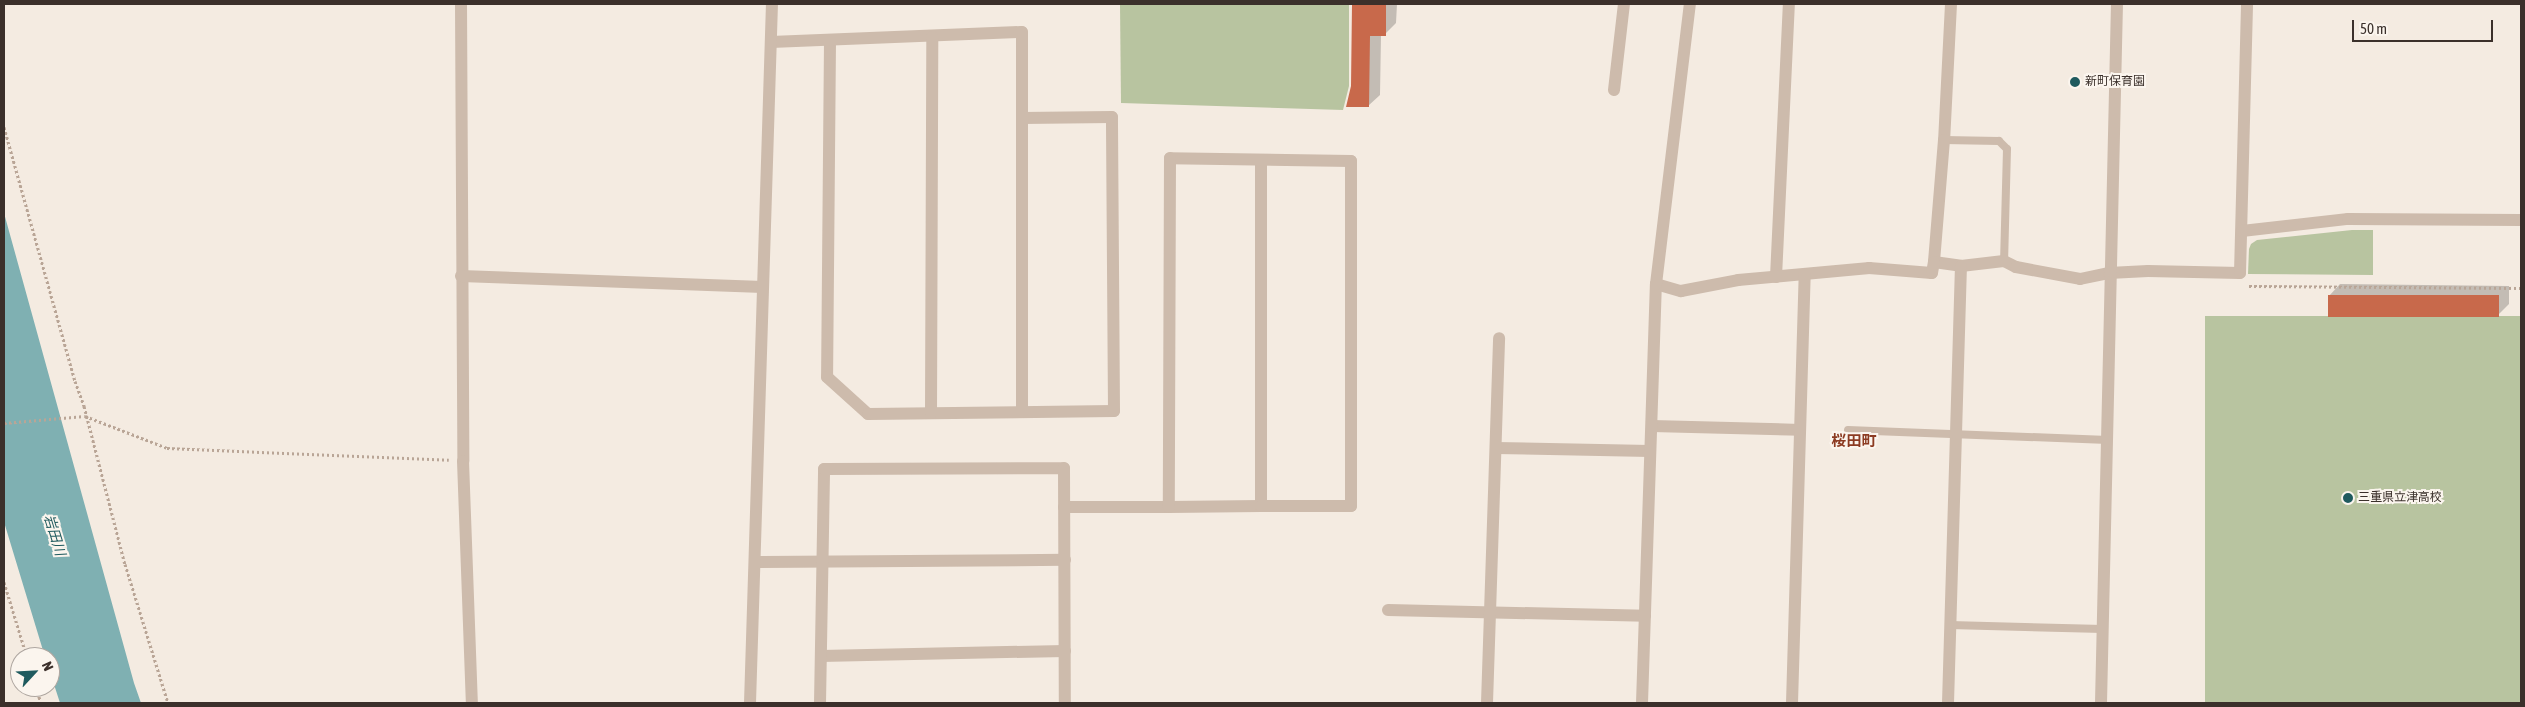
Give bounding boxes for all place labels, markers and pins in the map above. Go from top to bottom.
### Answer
place label: 新町保育園 [2085,75,2145,89]
marker: 新町保育園 [2069,76,2081,88]
place label: 三重県立津高校 [2358,491,2442,505]
marker: 三重県立津高校 [2342,492,2354,504]

